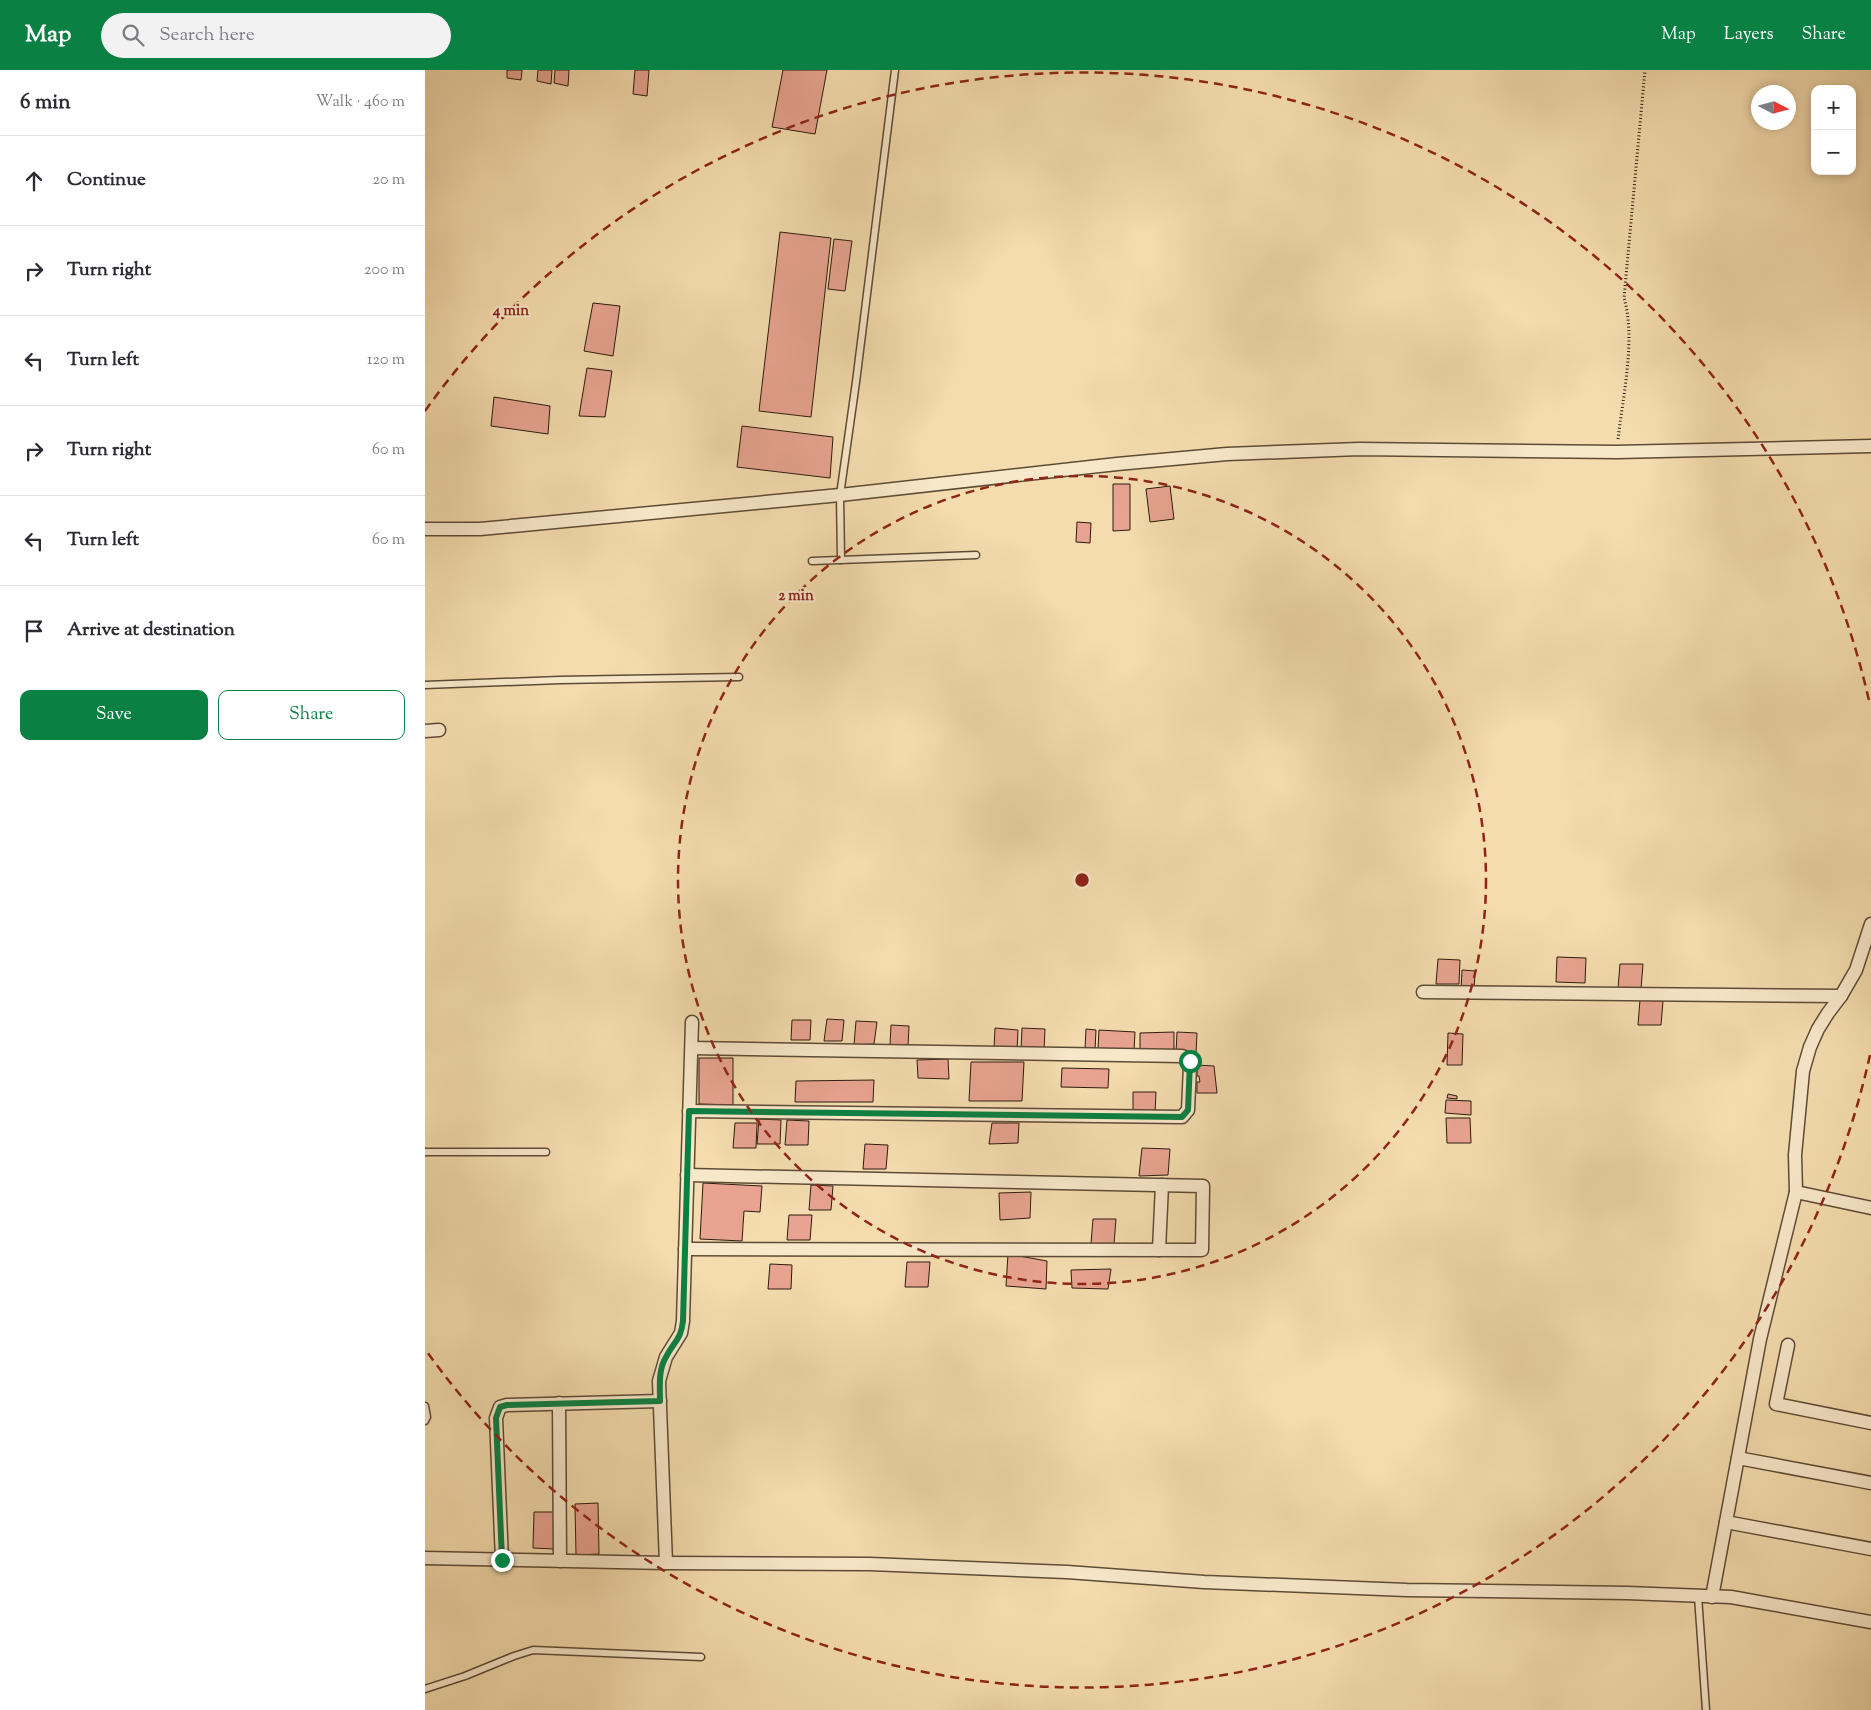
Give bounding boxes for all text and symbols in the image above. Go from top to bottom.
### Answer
search box [101,13,451,58]
text: Map [25,18,71,52]
icon: search [119,21,147,49]
text: Search here [159,22,255,49]
text: Map [1661,22,1696,48]
text: Layers [1724,22,1774,48]
text: Share [1802,22,1846,48]
north arrow [1751,85,1796,130]
map controls [1811,85,1856,175]
button: + [1811,85,1856,130]
text: 6 min [20,88,71,118]
text: Walk · 460 m [316,91,405,114]
button: − [1811,130,1856,175]
icon: ahead [20,167,48,195]
text: Continue [67,167,146,194]
text: 20 m [372,169,405,192]
icon: right [20,257,48,285]
text: Turn right [67,257,151,284]
text: 200 m [364,259,405,282]
text: 4 min [492,301,529,322]
icon: left [20,347,48,375]
text: Turn left [67,347,139,374]
text: 120 m [367,349,405,372]
icon: right [20,437,48,465]
text: Turn right [67,437,151,464]
text: 60 m [372,439,405,462]
icon: left [20,527,48,555]
text: Turn left [67,527,139,554]
text: 60 m [372,529,405,552]
text: 2 min [778,586,814,607]
icon: arrive [20,617,48,645]
text: Arrive at destination [67,617,235,644]
button: Save [20,690,208,740]
button: Share [218,690,405,740]
centre of rings [1073,871,1091,889]
route start [1179,1050,1202,1073]
route end [491,1549,514,1572]

